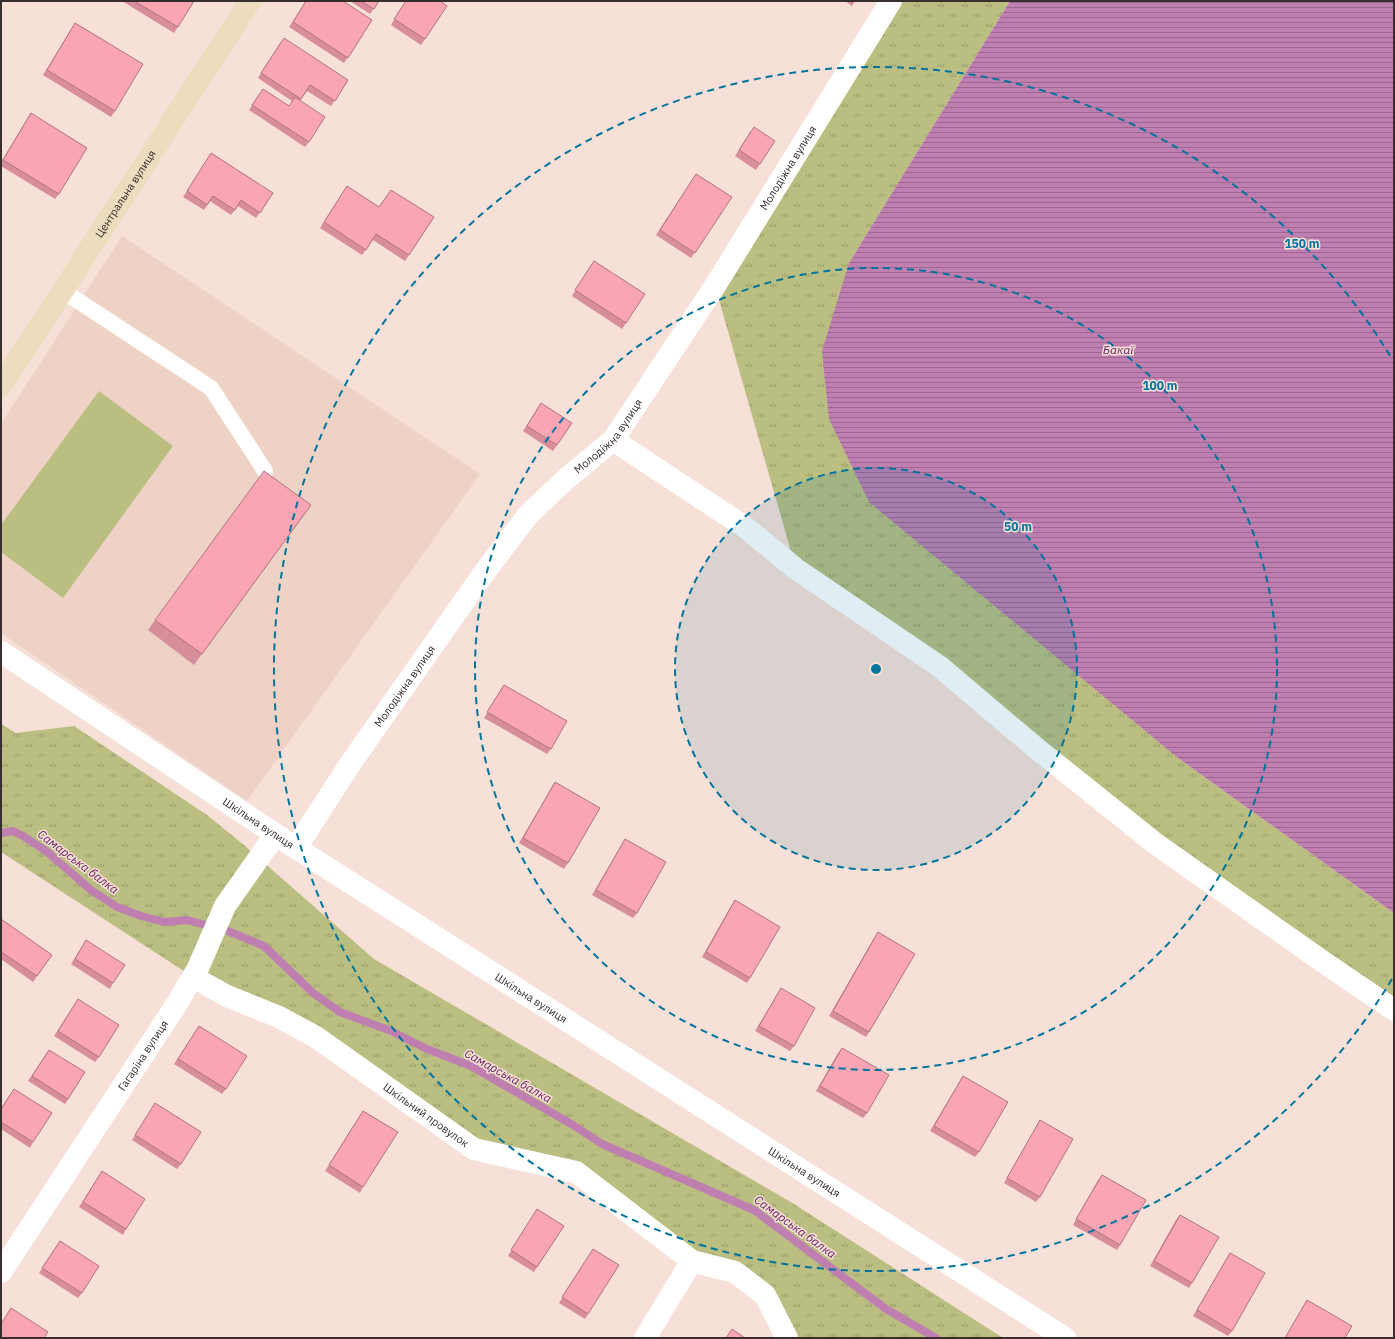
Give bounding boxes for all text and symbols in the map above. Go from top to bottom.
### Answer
street label: Молодіжна вулиця [757,123,819,213]
street label: Центральна вулиця [92,147,159,240]
text: 150 m [1284,236,1320,251]
water label: Бакаї [1103,342,1135,357]
text: 100 m [1142,378,1178,393]
street label: Молодіжна вулиця [571,396,645,477]
text: 50 m [1004,519,1032,534]
street label: Молодіжна вулиця [371,642,438,730]
centre of rings [869,662,883,676]
street label: Шкільна вулиця [220,794,297,852]
water label: Самарська балка [35,826,122,897]
street label: Шкільна вулиця [492,970,570,1026]
street label: Гагаріна вулиця [115,1017,171,1093]
water label: Самарська балка [462,1045,554,1106]
street label: Шкільний провулок [380,1080,472,1150]
street label: Шкільна вулиця [766,1144,843,1200]
water label: Самарська балка [751,1192,839,1261]

